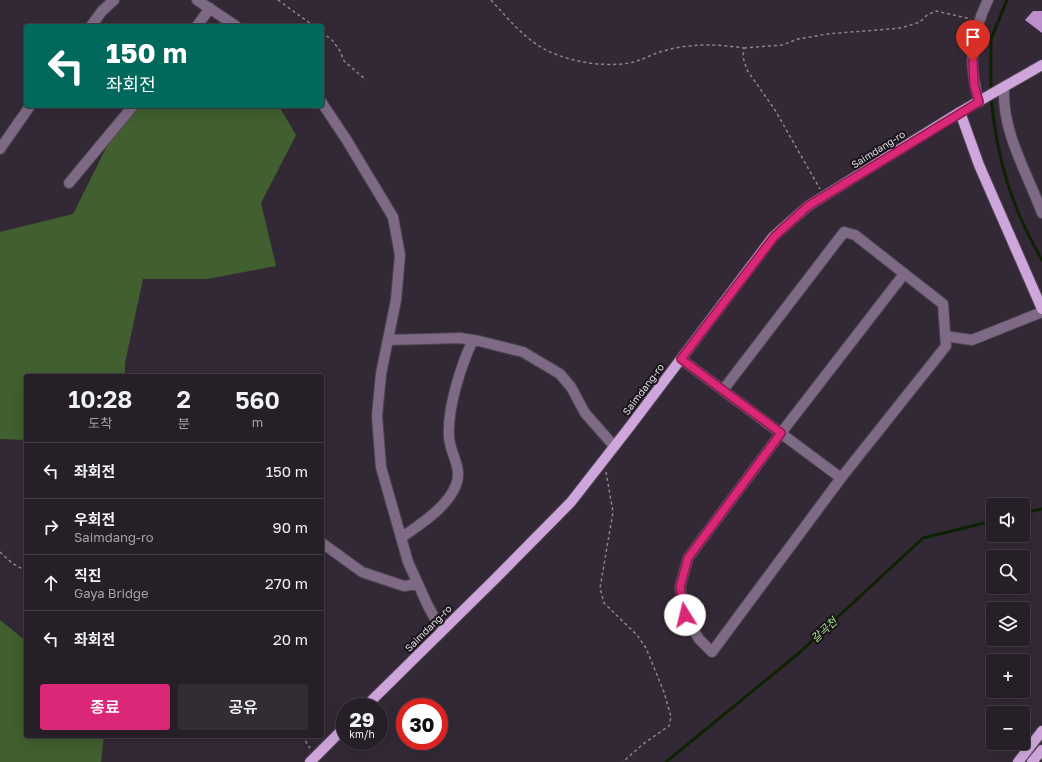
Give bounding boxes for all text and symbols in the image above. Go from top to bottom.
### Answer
pin [956,20,990,61]
icon: arrive [962,26,984,48]
text: 150 m [106,36,187,69]
icon: left [40,40,92,92]
text: 좌회전 [106,73,156,95]
street label: Saimdang-ro [849,128,907,170]
street label: Saimdang-ro [620,361,666,417]
text: 10:28 [68,384,132,413]
text: 2 [177,384,191,413]
text: 560 [235,385,280,414]
text: m [252,414,263,430]
text: 도착 [88,415,112,431]
text: 분 [178,415,190,431]
icon: left [40,460,62,482]
text: 좌회전 [74,462,115,480]
text: 150 m [266,462,308,480]
map controls [986,498,1030,750]
button: sound [986,498,1030,542]
text: 우회전 [74,510,115,528]
icon: right [40,516,62,538]
text: 90 m [273,518,308,536]
text: Saimdang-ro [74,529,154,545]
button: search [986,550,1030,594]
text: 직진 [74,566,102,584]
icon: ahead [40,572,62,594]
text: 270 m [265,574,308,592]
text: Gaya Bridge [74,585,149,601]
position arrow [664,594,706,636]
street label: Saimdang-ro [402,602,454,654]
button: layers [986,602,1030,646]
water label: 갈곡천 [808,613,841,645]
icon: left [40,628,62,650]
text: 좌회전 [74,630,115,648]
text: 20 m [273,630,308,648]
button: + [986,654,1030,698]
button: 종료 [40,684,170,730]
button: 공유 [178,684,308,730]
speed limit sign: 30 [396,698,448,750]
button: − [986,706,1030,750]
text: 29 [350,707,374,731]
text: km/h [349,728,375,740]

